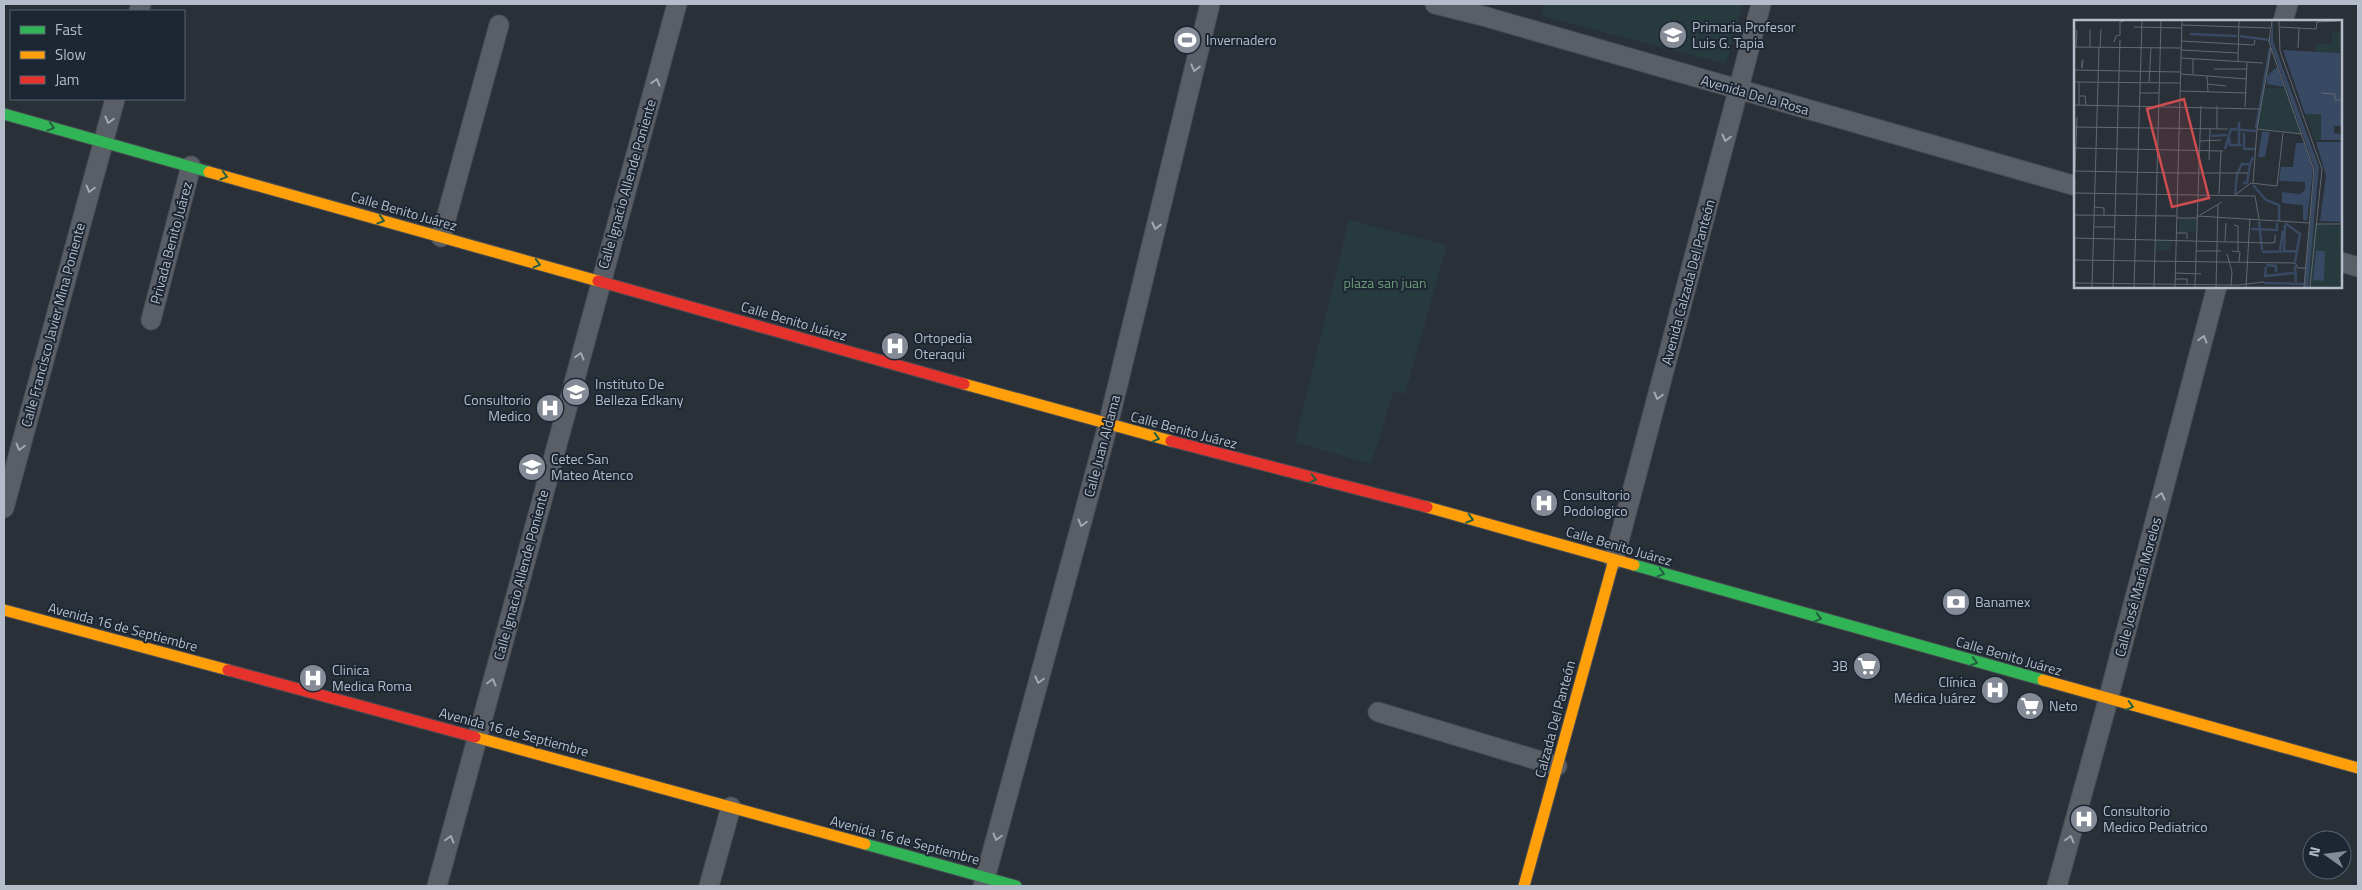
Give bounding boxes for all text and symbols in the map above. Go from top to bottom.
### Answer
legend [10,10,185,100]
place label: Primaria Profesor Luis G. Tapia [1692,16,1796,53]
text: Fast [55,18,83,41]
school or university icon: Primaria Profesor Luis G. Tapia [1658,20,1688,50]
inset map [2074,20,2342,288]
sports icon: Invernadero [1172,25,1202,55]
place label: Invernadero [1206,29,1277,50]
text: Slow [55,43,86,66]
one-way arrow [1190,64,1200,72]
text: Jam [55,68,79,91]
street label: Avenida De la Rosa [1699,69,1812,120]
one-way arrow [650,78,660,86]
street label: Calle Ignacio Allende Poniente [592,97,661,271]
one-way arrow [104,116,115,125]
one-way arrow [46,122,54,132]
one-way arrow [1722,133,1732,141]
one-way arrow [220,170,228,180]
street label: Privada Benito Juárez [144,179,197,306]
one-way arrow [86,184,96,192]
street label: Calle Benito Juárez [349,185,460,236]
street label: Avenida Calzada Del Panteón [1655,197,1720,367]
one-way arrow [376,214,384,224]
street label: Calle Francisco Javier Mina Poniente [15,220,90,429]
one-way arrow [1151,222,1162,231]
one-way arrow [533,258,541,269]
park label: plaza san juan [1343,272,1427,293]
street label: Calle Benito Juárez [739,295,850,346]
place label: Ortopedia Oteraqui [914,327,972,364]
hospital icon: Ortopedia Oteraqui [880,331,910,361]
one-way arrow [2197,336,2207,344]
one-way arrow [574,353,584,361]
place label: Instituto De Belleza Edkany [595,373,684,410]
school or university icon: Instituto De Belleza Edkany [561,377,591,407]
place label: Consultorio Medico [464,389,531,426]
street label: Calle Juan Aldama [1078,392,1125,499]
one-way arrow [1653,392,1664,401]
hospital icon: Consultorio Medico [535,393,565,423]
street label: Calle Benito Juárez [1128,405,1240,454]
one-way arrow [1151,432,1160,443]
one-way arrow [16,442,26,450]
place label: Cetec San Mateo Atenco [551,448,633,485]
school or university icon: Cetec San Mateo Atenco [517,452,547,482]
one-way arrow [1308,473,1316,483]
place label: Consultorio Podologico [1563,484,1630,521]
street label: Calle Ignacio Allende Poniente [488,487,553,662]
hospital icon: Consultorio Podologico [1529,488,1559,518]
one-way arrow [2156,493,2166,501]
one-way arrow [1466,514,1474,524]
street label: Calle José María Morelos [2109,515,2166,659]
one-way arrow [1077,518,1088,527]
street label: Calle Benito Juárez [1564,520,1675,571]
one-way arrow [1657,568,1665,578]
bank icon: Banamex [1941,587,1971,617]
place label: Banamex [1975,591,2031,612]
street label: Avenida 16 de Septiembre [46,596,200,657]
one-way arrow [1813,612,1821,622]
street label: Calle Benito Juárez [1954,630,2065,681]
supermarket icon: 3B [1852,651,1882,681]
place label: 3B [1832,655,1848,676]
one-way arrow [1969,656,1978,666]
street label: Calzada Del Panteón [1529,658,1580,780]
place label: Clinica Medica Roma [332,659,412,696]
hospital icon: Clinica Medica Roma [298,663,328,693]
place label: Clínica Médica Juárez [1894,671,1976,708]
one-way arrow [1035,675,1045,683]
hospital icon: Clínica Médica Juárez [1980,675,2010,705]
one-way arrow [486,678,497,687]
supermarket icon: Neto [2015,691,2045,721]
place label: Neto [2049,695,2078,716]
one-way arrow [2126,700,2134,710]
street label: Avenida 16 de Septiembre [437,701,591,762]
place label: Consultorio Medico Pediatrico [2103,800,2208,837]
hospital icon: Consultorio Medico Pediatrico [2069,804,2099,834]
street label: Avenida 16 de Septiembre [828,809,982,870]
north arrow [2302,830,2352,880]
one-way arrow [992,832,1003,841]
one-way arrow [444,835,455,844]
one-way arrow [2064,836,2074,844]
text: N [2303,844,2325,859]

